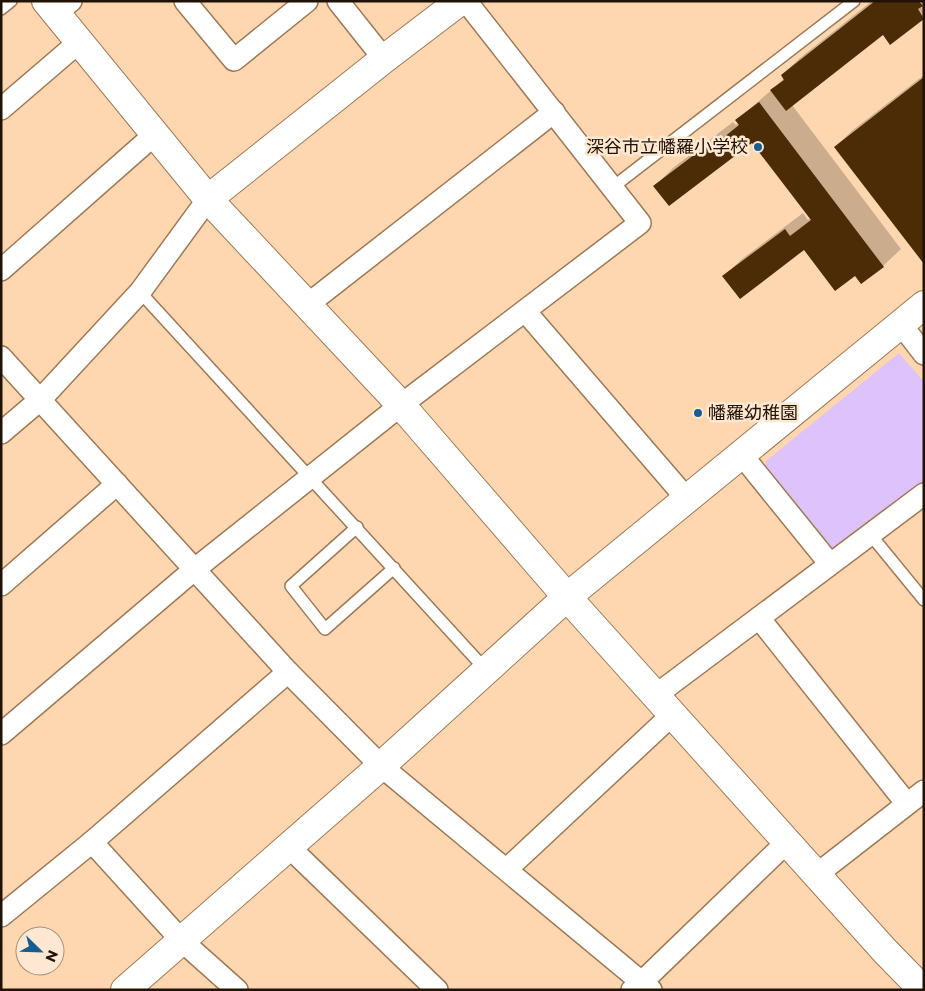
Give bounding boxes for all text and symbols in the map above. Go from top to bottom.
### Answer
place label: 深谷市立幡羅小学校 [586,136,748,158]
marker: 深谷市立幡羅小学校 [752,141,764,153]
place label: 幡羅幼稚園 [708,402,798,424]
marker: 幡羅幼稚園 [692,407,704,419]
north arrow [15,926,65,976]
text: N [41,947,62,965]

